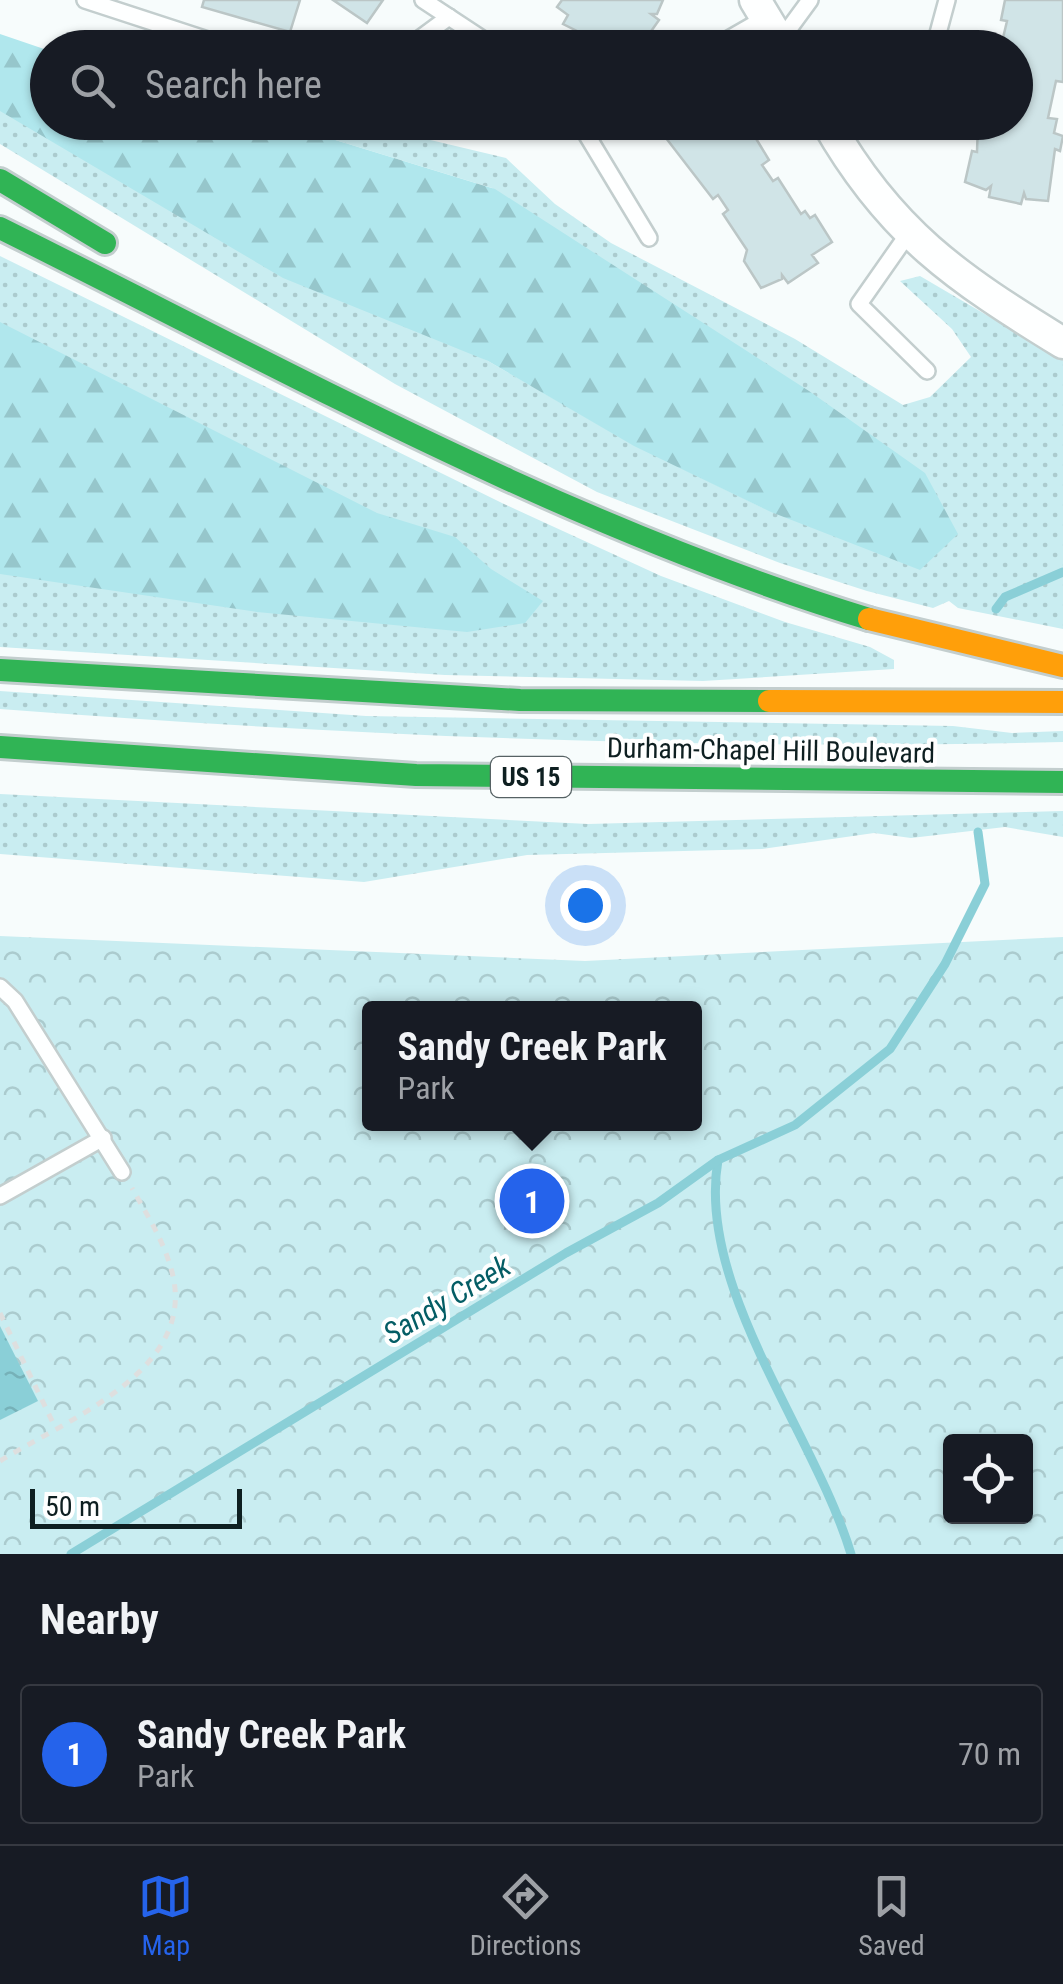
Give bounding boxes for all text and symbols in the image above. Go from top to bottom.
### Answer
search box [30,30,1033,140]
icon: search [65,58,120,113]
text: Search here [145,63,322,107]
street label: Durham-Chapel Hill Boulevard [607,731,935,770]
road number: US 15 [491,757,571,797]
your location [560,880,611,931]
popup [362,1001,702,1131]
text: Sandy Creek Park [398,1025,666,1069]
text: Park [398,1069,455,1107]
pin: 1 [500,1164,564,1238]
water label: Sandy Creek [377,1248,517,1351]
map controls [943,1434,1033,1524]
button: locate [943,1434,1033,1524]
scale bar [30,1484,242,1528]
text: 50 m [45,1490,100,1523]
text: Nearby [40,1595,159,1644]
text: Sandy Creek Park [137,1713,406,1757]
text: 1 [66,1735,83,1773]
text: 70 m [958,1735,1021,1773]
text: Park [137,1757,194,1795]
tab: Map [138,1869,193,1962]
tab: Directions [470,1869,582,1962]
tab: Saved [858,1869,925,1962]

